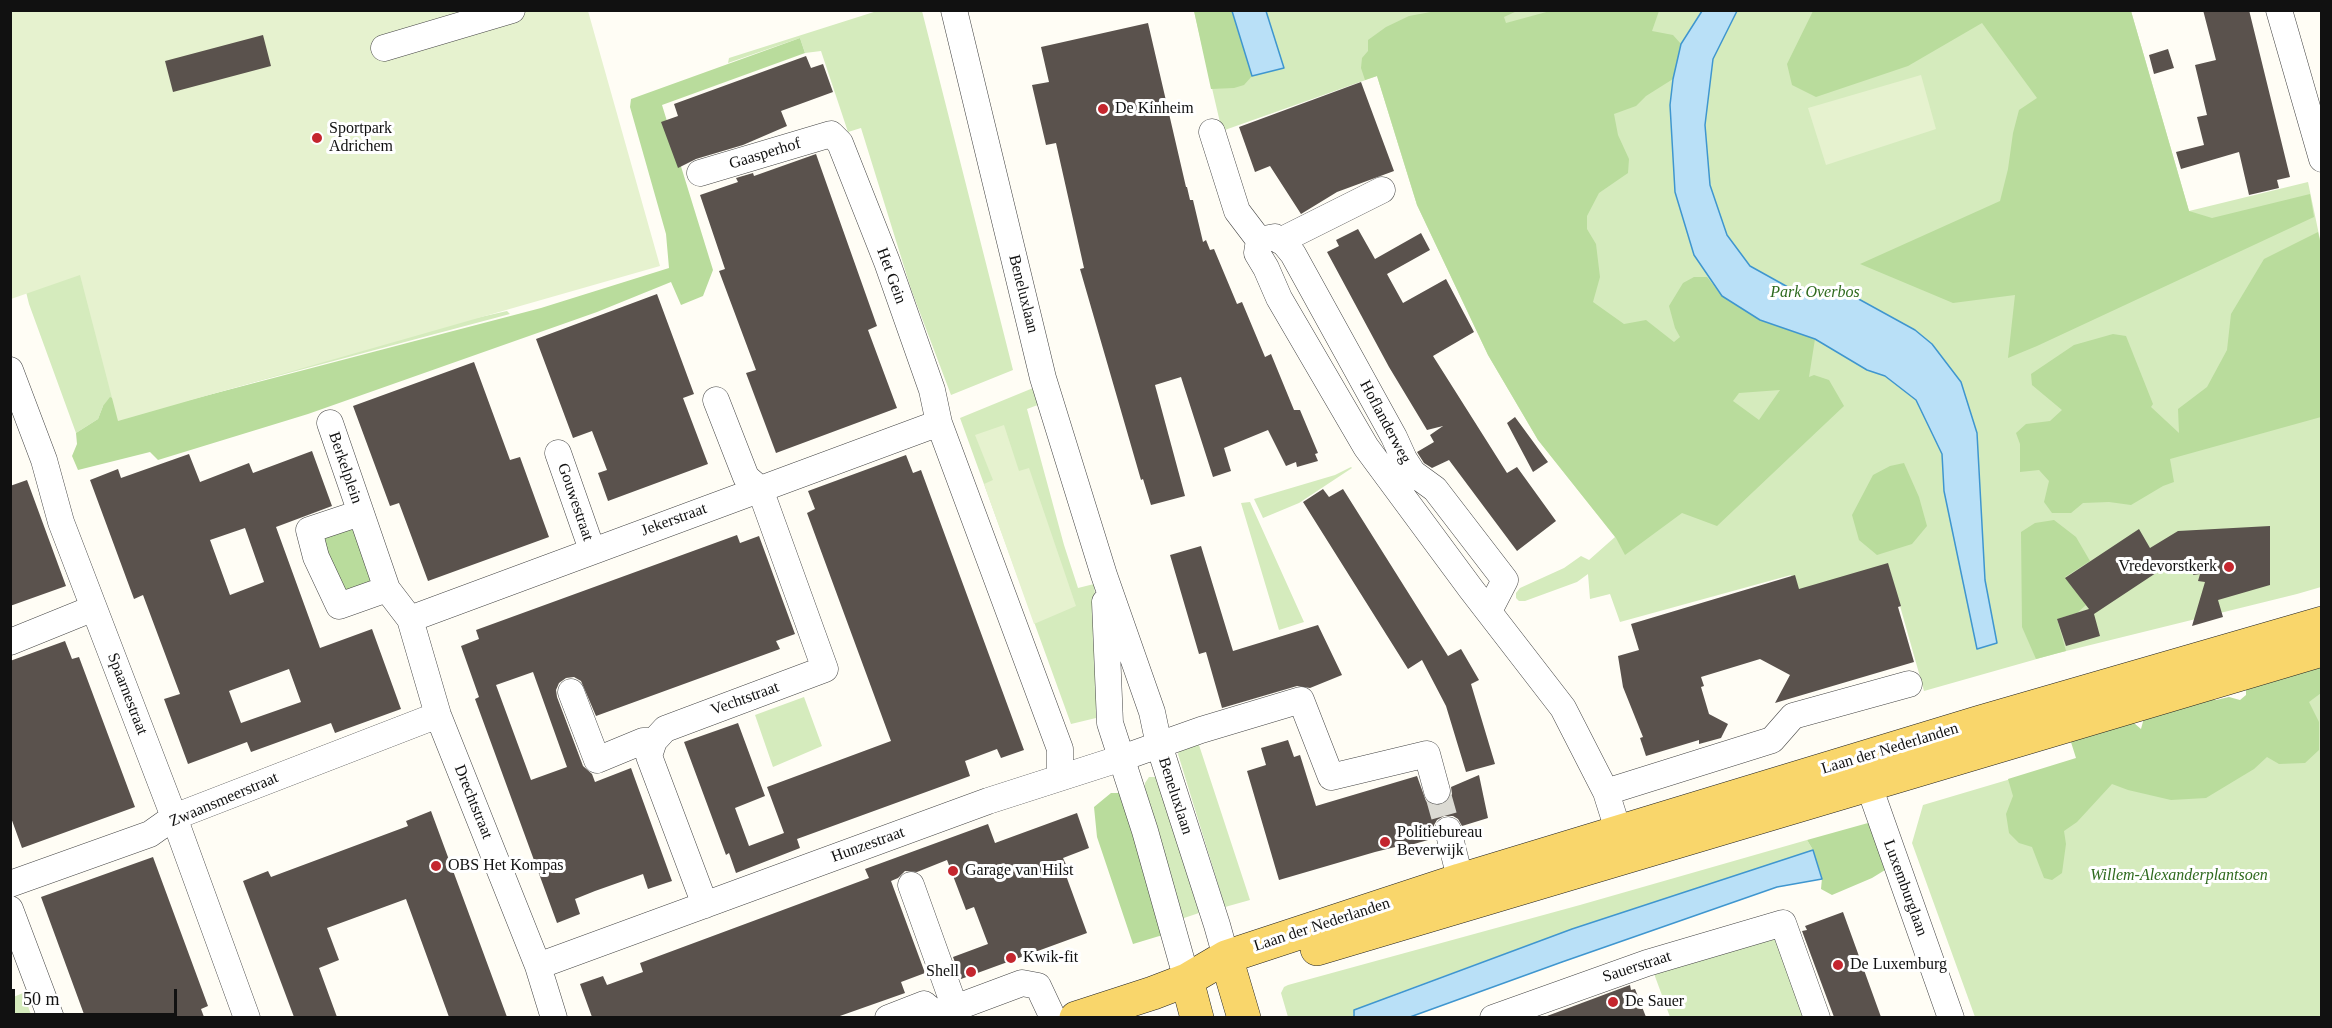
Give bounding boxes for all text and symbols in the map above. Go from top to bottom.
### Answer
place label: De Kinheim [1115,99,1194,119]
marker: De Kinheim [1096,102,1110,116]
place label: Sportpark Adrichem [329,119,393,157]
marker: Sportpark Adrichem [310,131,324,145]
street label: Gaasperhof [727,134,803,174]
street label: Het Gein [872,245,910,307]
street label: Beneluxlaan [1004,253,1042,335]
park label: Park Overbos [1770,283,1860,303]
street label: Hoflanderweg [1355,377,1415,467]
street label: Berkelplein [324,430,366,506]
street label: Gouwestraat [553,461,597,543]
street label: Jekerstraat [639,499,709,541]
place label: Vredevorstkerk [2118,557,2217,577]
marker: Vredevorstkerk [2222,560,2236,574]
street label: Spaarnestraat [103,650,151,738]
street label: Vechtstraat [708,678,782,720]
street label: Laan der Nederlanden [1819,719,1961,779]
street label: Beneluxlaan [1154,755,1196,837]
street label: Drechtstraat [449,762,497,842]
street label: Zwaansmeerstraat [167,768,281,832]
street label: Hunzestraat [829,823,907,867]
place label: Politiebureau Beverwijk [1397,823,1482,861]
marker: Politiebureau Beverwijk [1378,835,1392,849]
street label: Luxemburglaan [1879,837,1931,939]
place label: OBS Het Kompas [448,856,564,876]
marker: OBS Het Kompas [429,859,443,873]
place label: Garage van Hilst [965,861,1073,881]
marker: Garage van Hilst [946,864,960,878]
park label: Willem-Alexanderplantsoen [2090,866,2268,886]
street label: Laan der Nederlanden [1251,894,1393,956]
street label: Sauerstraat [1600,947,1674,987]
place label: Kwik-fit [1023,948,1078,968]
marker: Kwik-fit [1004,951,1018,965]
place label: De Luxemburg [1850,955,1947,975]
marker: De Luxemburg [1831,958,1845,972]
place label: Shell [926,962,959,982]
marker: Shell [964,965,978,979]
scale bar [15,977,180,1015]
text: 50 m [23,989,60,1009]
place label: De Sauer [1625,992,1684,1012]
marker: De Sauer [1606,995,1620,1009]

